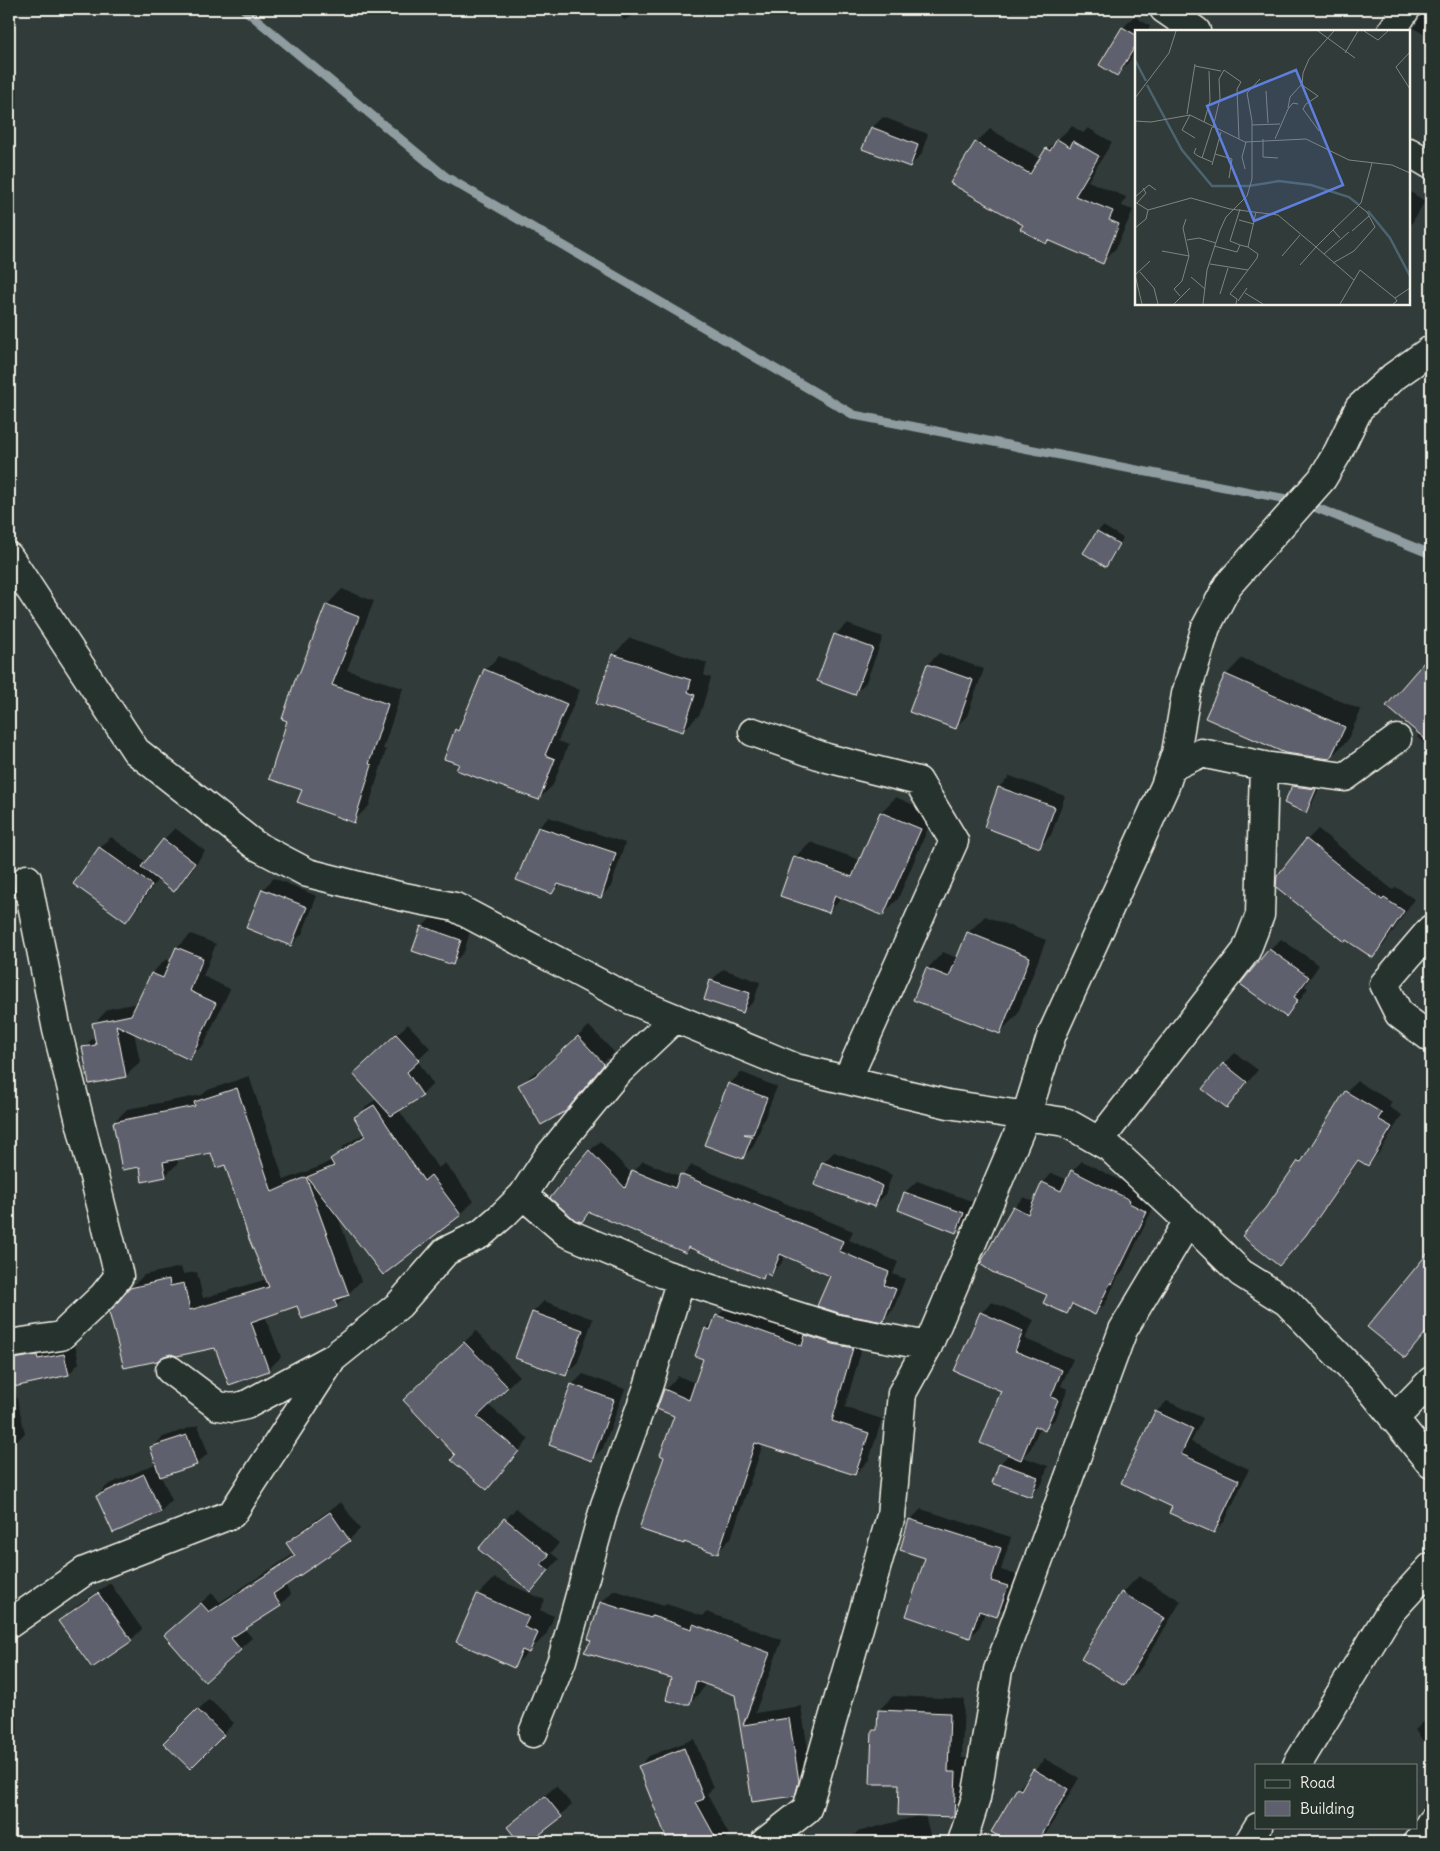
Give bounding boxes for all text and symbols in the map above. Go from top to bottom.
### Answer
inset map [1135,30,1410,305]
legend [1255,1764,1418,1828]
text: Road [1300,1773,1335,1792]
text: Building [1300,1799,1355,1818]

